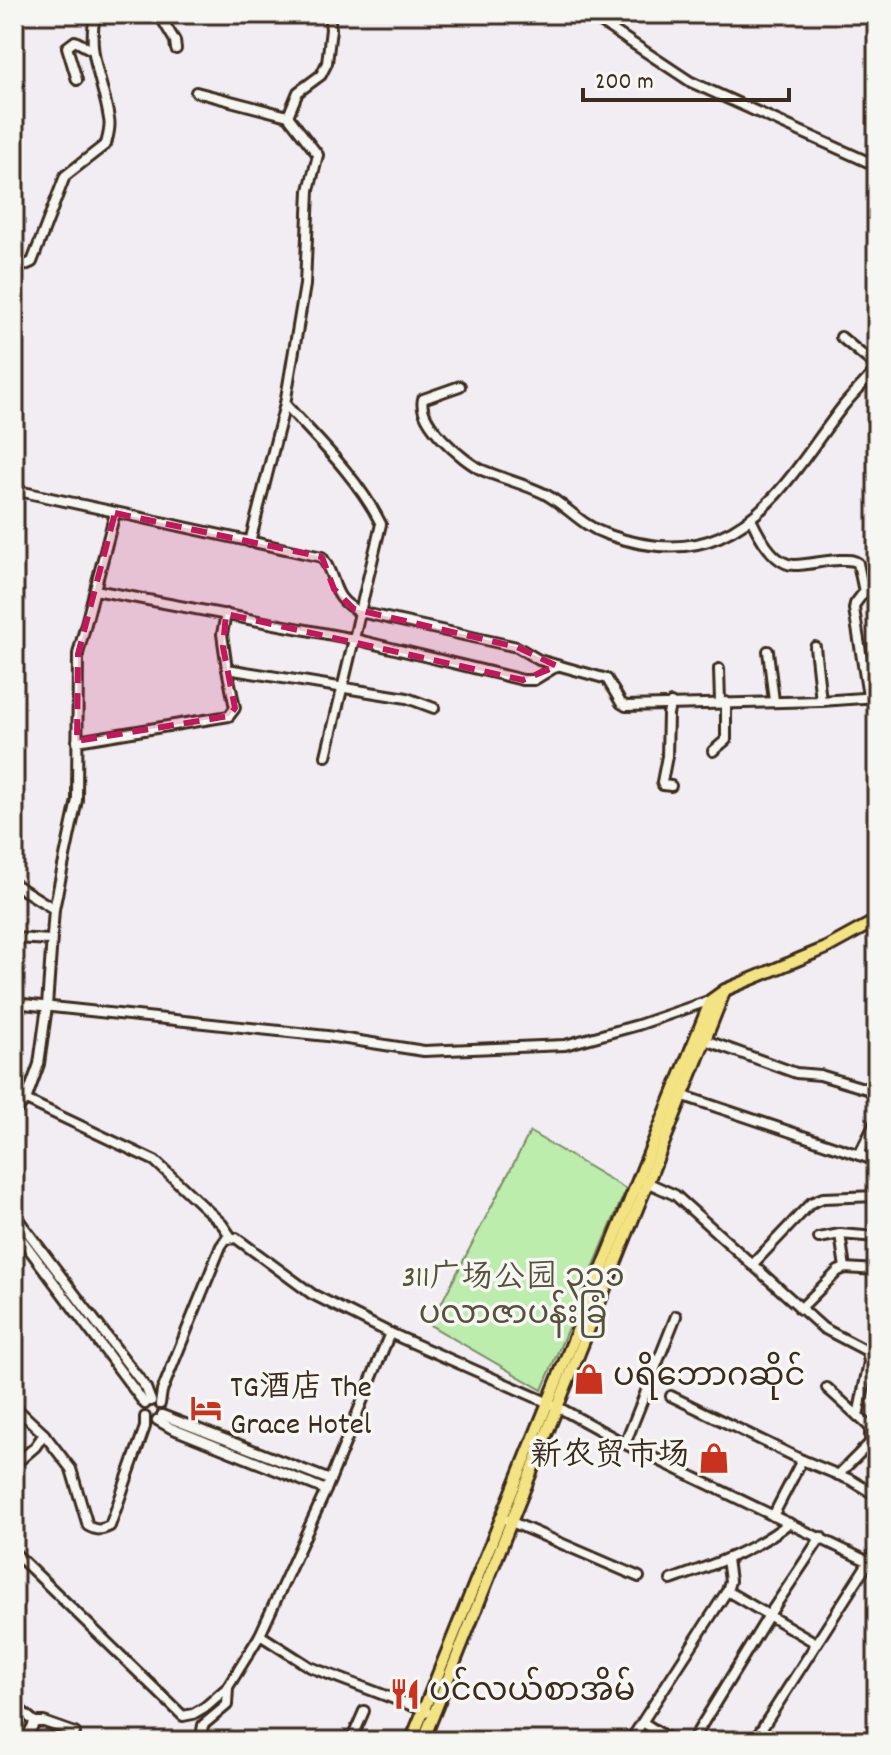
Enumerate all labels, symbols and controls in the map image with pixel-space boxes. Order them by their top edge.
scale bar [583,52,789,102]
text: 200 m [595,66,654,100]
park label: 311广场公园 ၃၁၁ ပလာဇာပန်းခြံ [401,1257,625,1340]
place label: ပရိဘောဂဆိုင် [613,1351,805,1402]
shop icon: ပရိဘောဂဆိုင် [572,1362,606,1396]
place label: TG酒店 The Grace Hotel [230,1367,372,1450]
hotel icon: TG酒店 The Grace Hotel [189,1391,223,1425]
place label: 新农贸市场 [530,1435,690,1481]
shop icon: 新农贸市场 [697,1441,731,1475]
place label: ပင်လယ်စာအိမ် [429,1666,635,1717]
restaurant icon: ပင်လယ်စာအိမ် [388,1677,422,1711]

